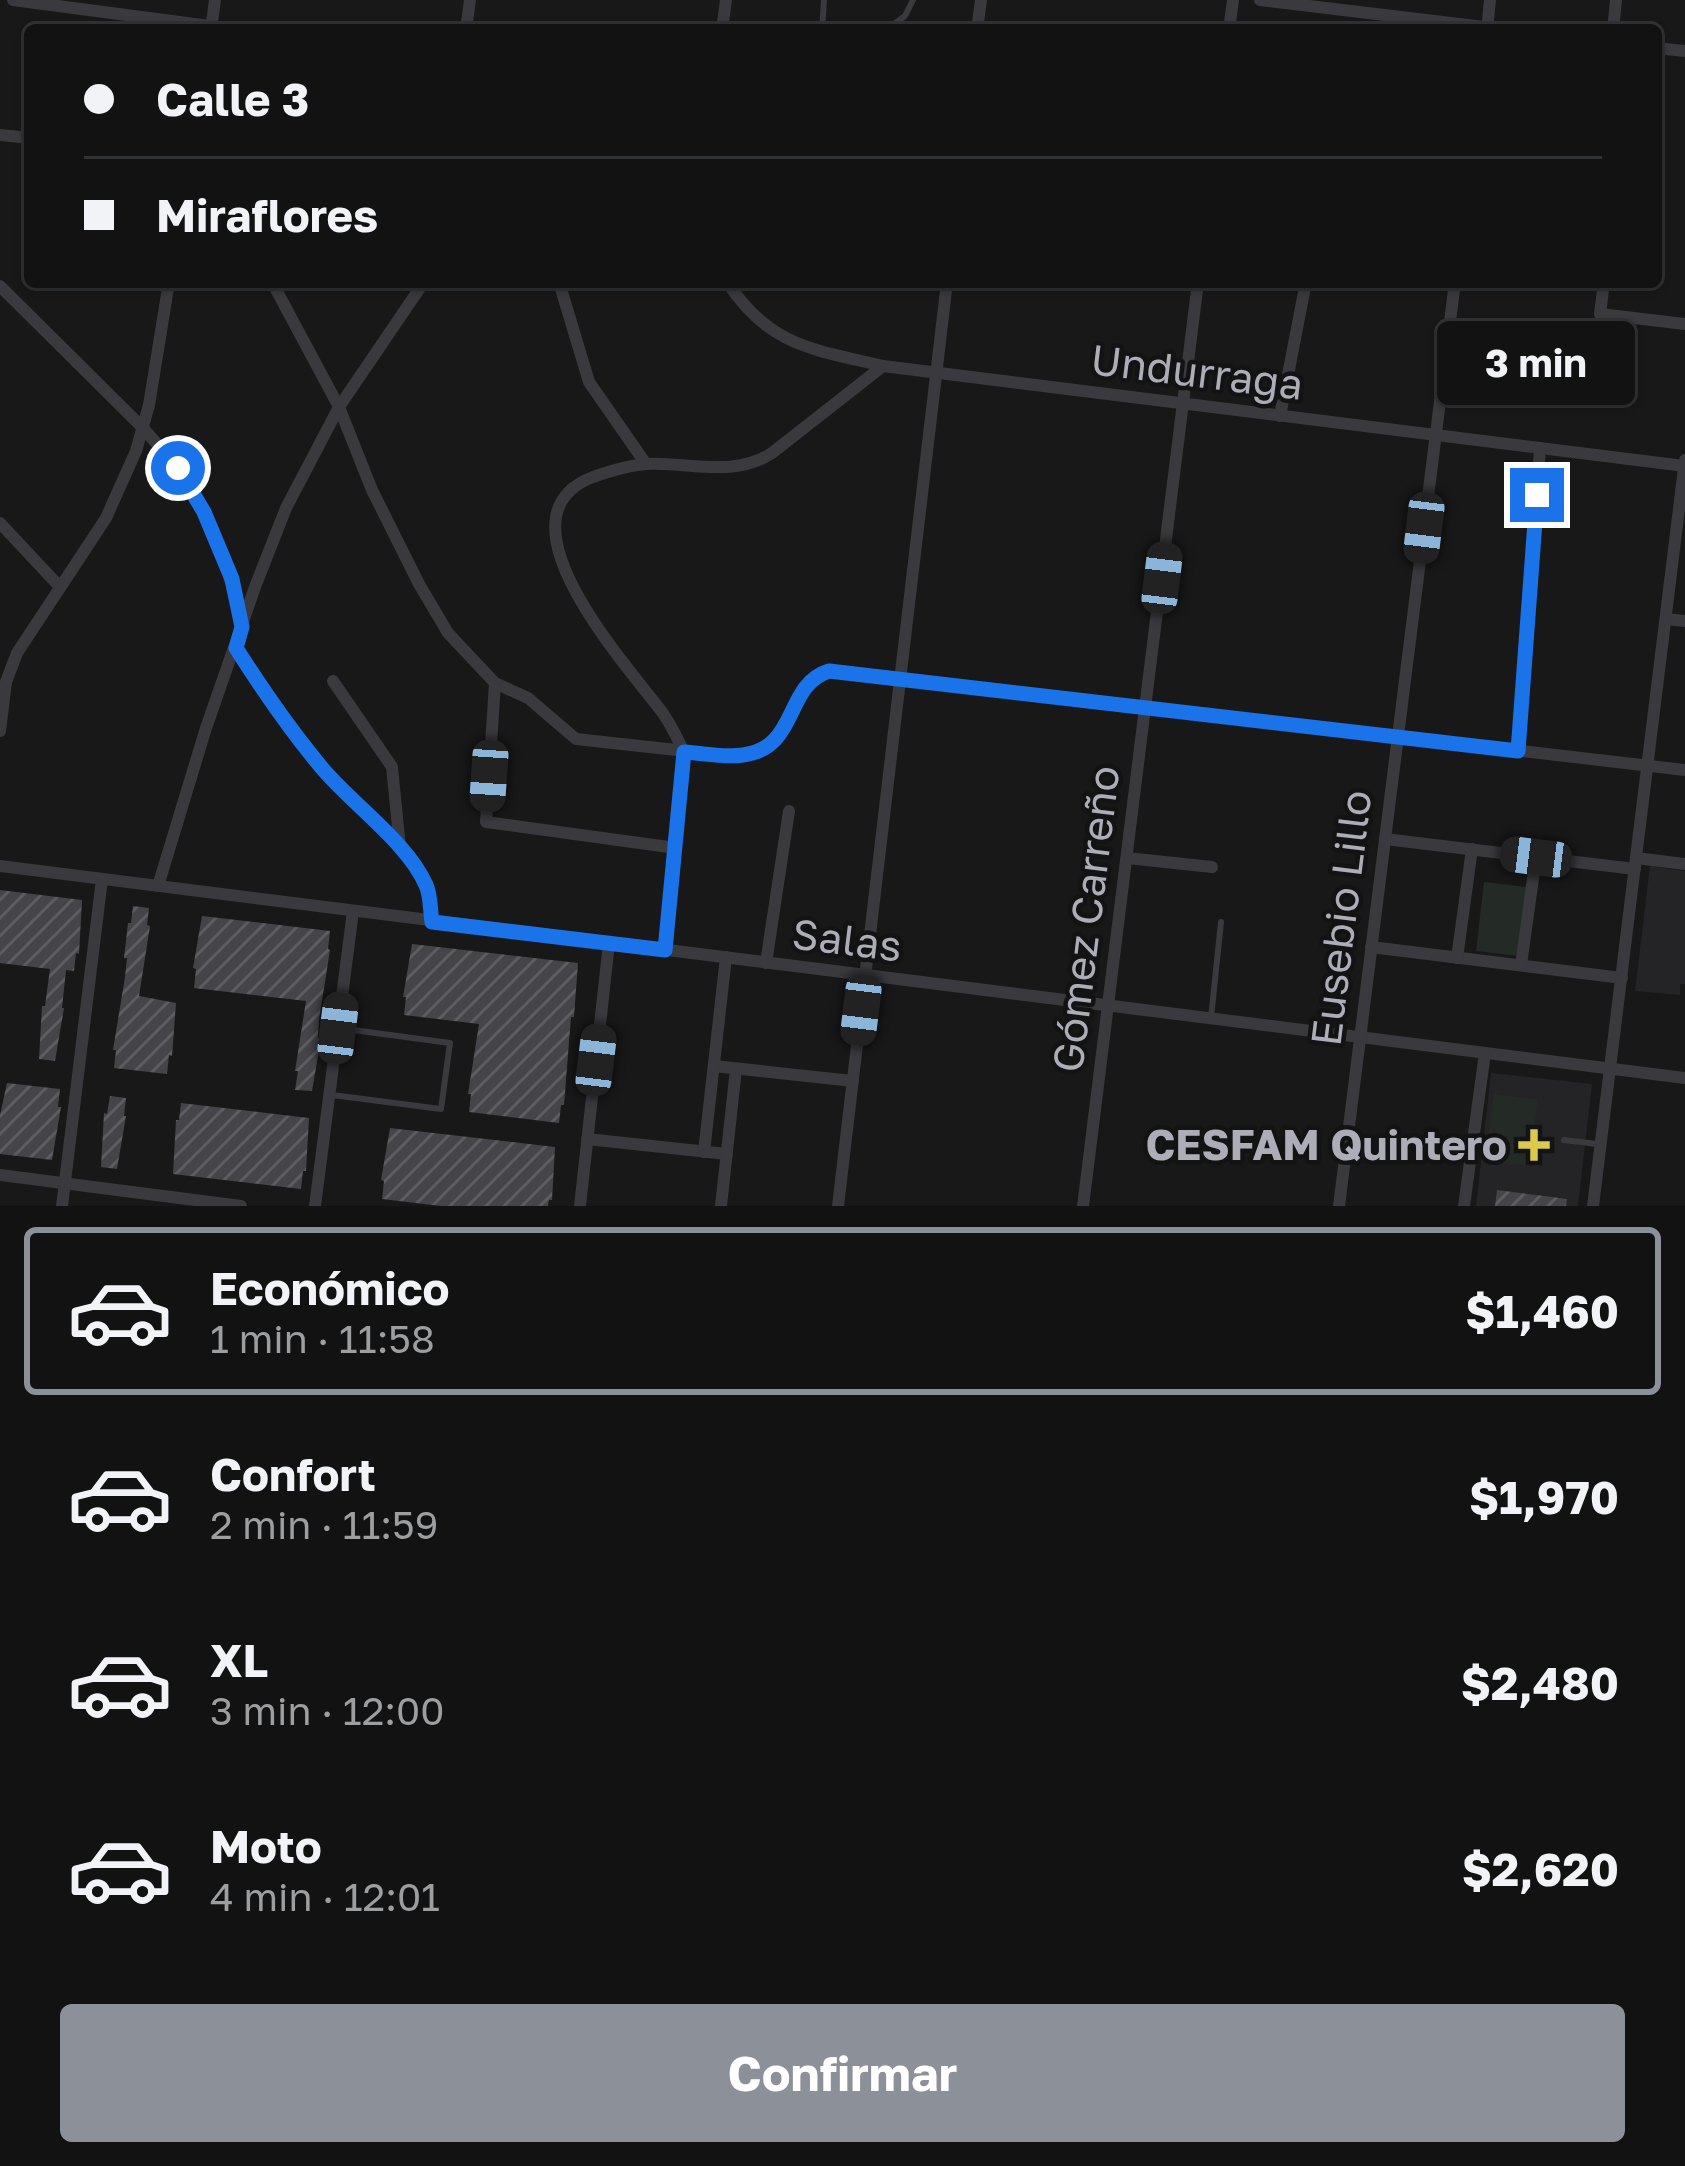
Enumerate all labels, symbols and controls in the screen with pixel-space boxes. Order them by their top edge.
text: Calle 3 [156,72,309,126]
text: Miraflores [156,188,378,242]
callout: 3 min [1438,321,1636,405]
street label: Undurraga [1088,333,1306,409]
text: 3 min [1485,339,1587,386]
route start [151,441,205,495]
route end [1510,468,1564,522]
car [1402,490,1446,566]
car [1140,540,1184,616]
car [469,739,509,813]
street label: Gómez Carreño [1041,763,1129,1075]
street label: Eusebio Lillo [1300,787,1380,1049]
car [1498,835,1574,879]
street label: Salas [789,907,905,971]
car [839,972,883,1048]
car [316,990,360,1066]
car [574,1022,618,1098]
place label: CESFAM Quintero [1145,1119,1507,1169]
marker: CESFAM Quintero [1518,1129,1550,1161]
icon: car [66,1257,174,1365]
text: Económico [210,1261,450,1315]
text: $1,460 [1465,1284,1619,1338]
text: 1 min · 11:58 [210,1315,435,1362]
icon: car [66,1443,174,1551]
text: Confort [210,1447,376,1501]
text: $1,970 [1469,1470,1619,1524]
text: 2 min · 11:59 [210,1501,438,1548]
icon: car [66,1629,174,1737]
text: XL [210,1633,268,1687]
text: $2,480 [1461,1656,1619,1710]
text: 3 min · 12:00 [210,1687,444,1734]
icon: car [66,1815,174,1923]
text: Moto [210,1819,322,1873]
text: $2,620 [1462,1842,1619,1896]
text: 4 min · 12:01 [210,1873,440,1920]
button: Confirmar [60,2004,1625,2142]

